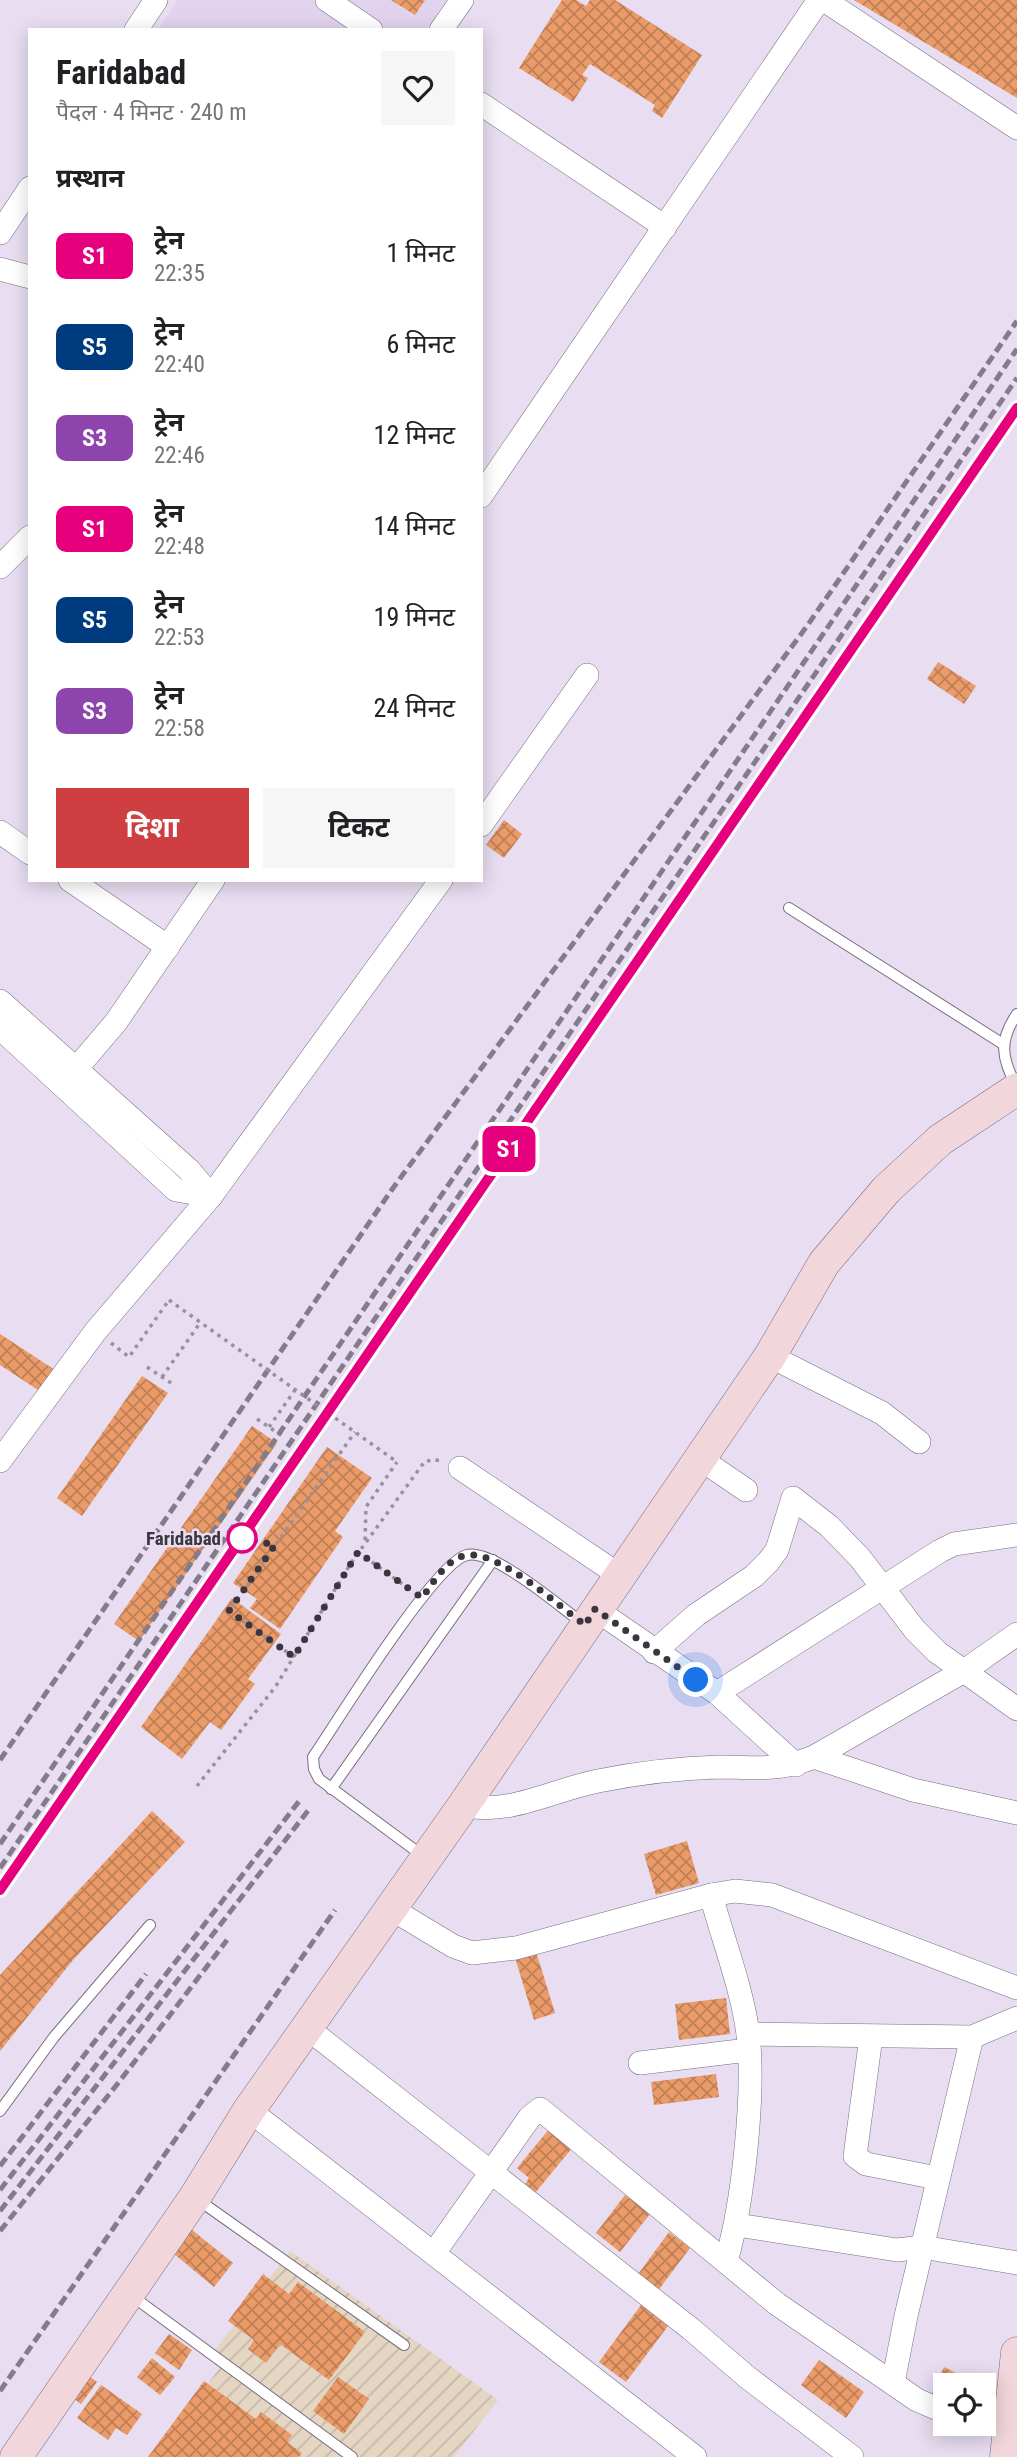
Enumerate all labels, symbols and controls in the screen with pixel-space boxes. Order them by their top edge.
button: heart [381,51,455,125]
text: Faridabad [56,53,186,92]
text: पैदल · 4 मिनट · 240 m [56,99,247,126]
text: प्रस्थान [56,163,124,193]
text: ट्रेन [154,225,184,255]
text: 1 मिनट [386,238,455,268]
text: S1 [82,242,107,270]
text: 22:35 [154,260,205,287]
text: ट्रेन [154,316,184,346]
text: 6 मिनट [386,329,455,359]
text: S5 [82,333,107,361]
text: 22:40 [154,351,205,378]
text: ट्रेन [154,407,184,437]
text: 12 मिनट [374,420,455,450]
text: S3 [82,424,107,452]
text: 22:46 [154,442,205,469]
text: ट्रेन [154,498,184,528]
text: 14 मिनट [374,511,455,541]
text: S1 [82,515,107,543]
text: 22:48 [154,533,205,560]
text: ट्रेन [154,589,184,619]
text: 19 मिनट [374,602,455,632]
text: S5 [82,606,107,634]
text: 22:53 [154,624,205,651]
text: ट्रेन [154,680,184,710]
text: 24 मिनट [374,693,455,723]
text: S3 [82,697,107,725]
text: 22:58 [154,715,205,742]
button: दिशा [56,788,249,868]
button: टिकट [263,788,455,868]
line badge: S1 [477,1126,540,1172]
text: S1 [496,1135,522,1163]
marker: Faridabad [227,1523,257,1553]
place label: Faridabad [146,1527,221,1550]
your location [678,1662,713,1697]
map controls [933,2373,996,2436]
button: locate [933,2373,996,2436]

